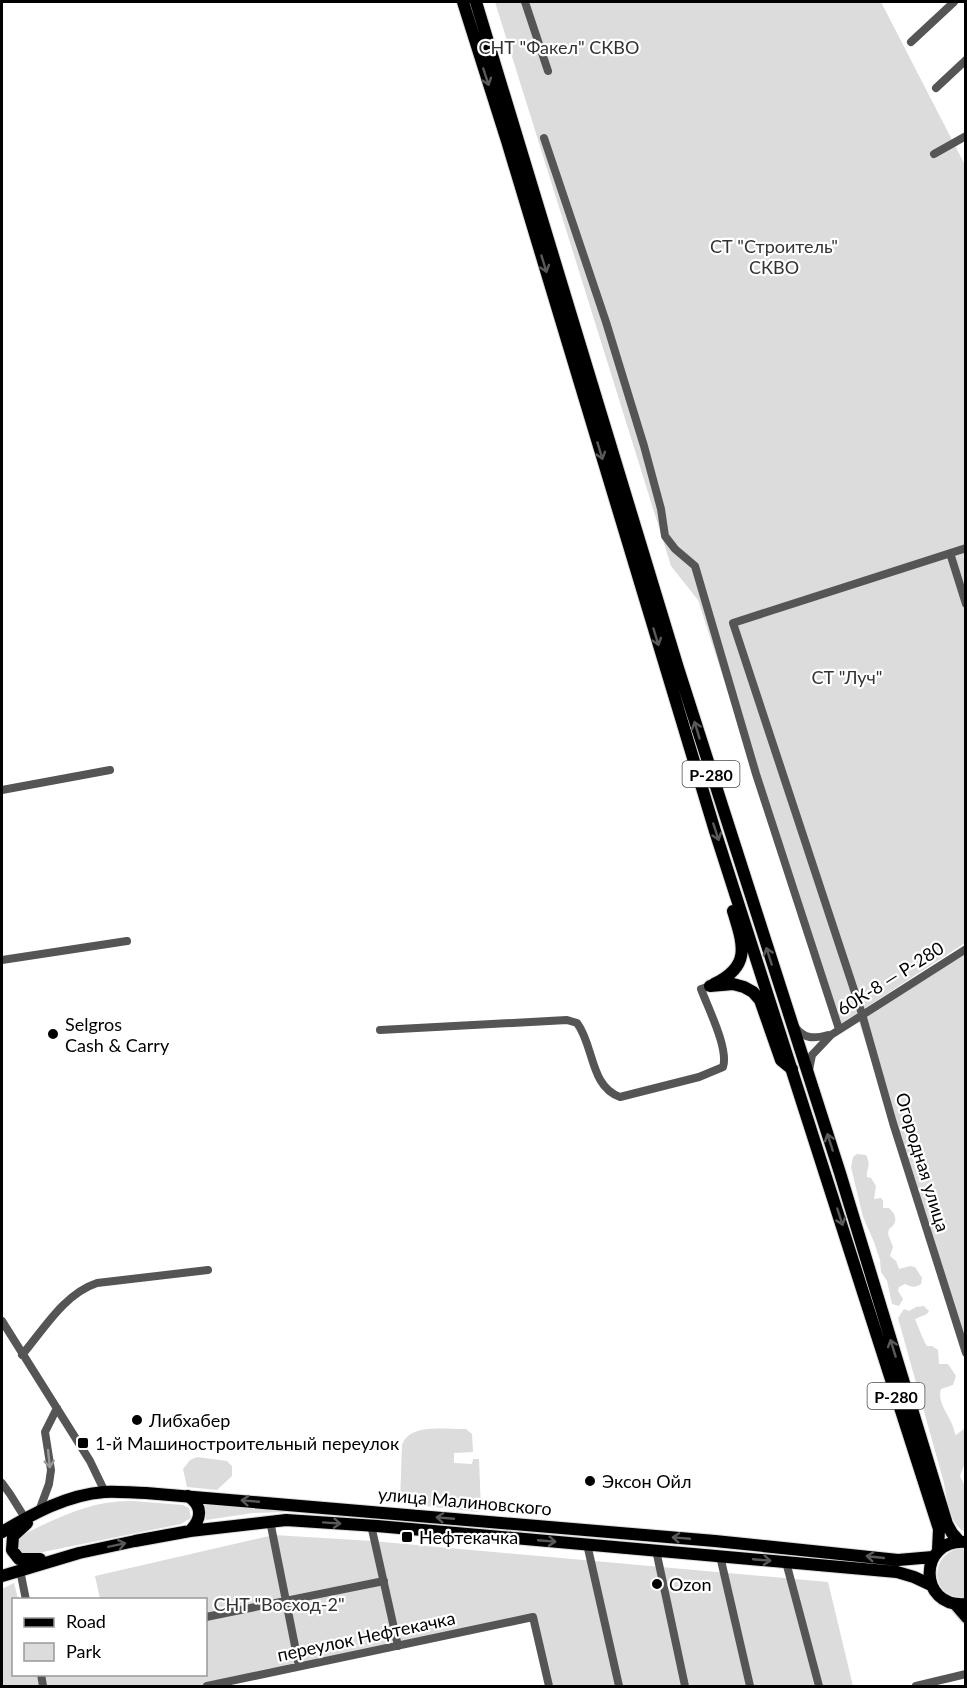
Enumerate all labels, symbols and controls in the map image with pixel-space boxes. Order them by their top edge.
park label: СНТ "Факел" СКВО [479,36,639,58]
one-way arrow [482,67,493,86]
park label: СТ "Строитель" СКВО [710,235,838,278]
one-way arrow [539,254,550,273]
one-way arrow [595,441,606,460]
one-way arrow [651,627,662,646]
park label: СТ "Луч" [812,666,882,688]
one-way arrow [691,721,702,740]
road number: Р-280 [682,761,740,787]
one-way arrow [711,822,722,841]
street label: 60К-8 — Р-280 [833,936,947,1020]
one-way arrow [763,947,774,966]
place label: Selgros Cash & Carry [65,1013,170,1056]
marker: Selgros Cash & Carry [46,1027,60,1041]
street label: Огородная улица [891,1090,955,1234]
one-way arrow [823,1133,834,1152]
one-way arrow [835,1207,846,1226]
one-way arrow [887,1339,898,1358]
road number: Р-280 [868,1383,924,1409]
place label: Либхабер [148,1409,230,1431]
marker: Либхабер [130,1413,144,1427]
place label: 1-й Машиностроительный переулок [95,1432,400,1454]
marker: 1-й Машиностроительный переулок [76,1436,90,1450]
one-way arrow [44,1448,55,1468]
place label: Эксон Ойл [602,1470,691,1492]
marker: Эксон Ойл [583,1474,597,1488]
street label: улица Малиновского [377,1482,553,1520]
one-way arrow [241,1495,261,1506]
one-way arrow [435,1512,455,1523]
one-way arrow [322,1518,342,1529]
place label: Нефтекачка [419,1526,518,1548]
marker: Нефтекачка [400,1530,414,1544]
one-way arrow [671,1532,691,1543]
one-way arrow [537,1536,557,1547]
one-way arrow [107,1539,126,1550]
one-way arrow [865,1551,885,1562]
one-way arrow [752,1555,772,1566]
place label: Ozon [669,1573,711,1595]
marker: Ozon [650,1577,664,1591]
park label: СНТ "Восход-2" [213,1593,345,1615]
legend [12,1598,207,1676]
street label: переулок Нефтекачка [275,1606,457,1666]
text: Road [66,1610,106,1632]
text: Park [66,1640,102,1662]

